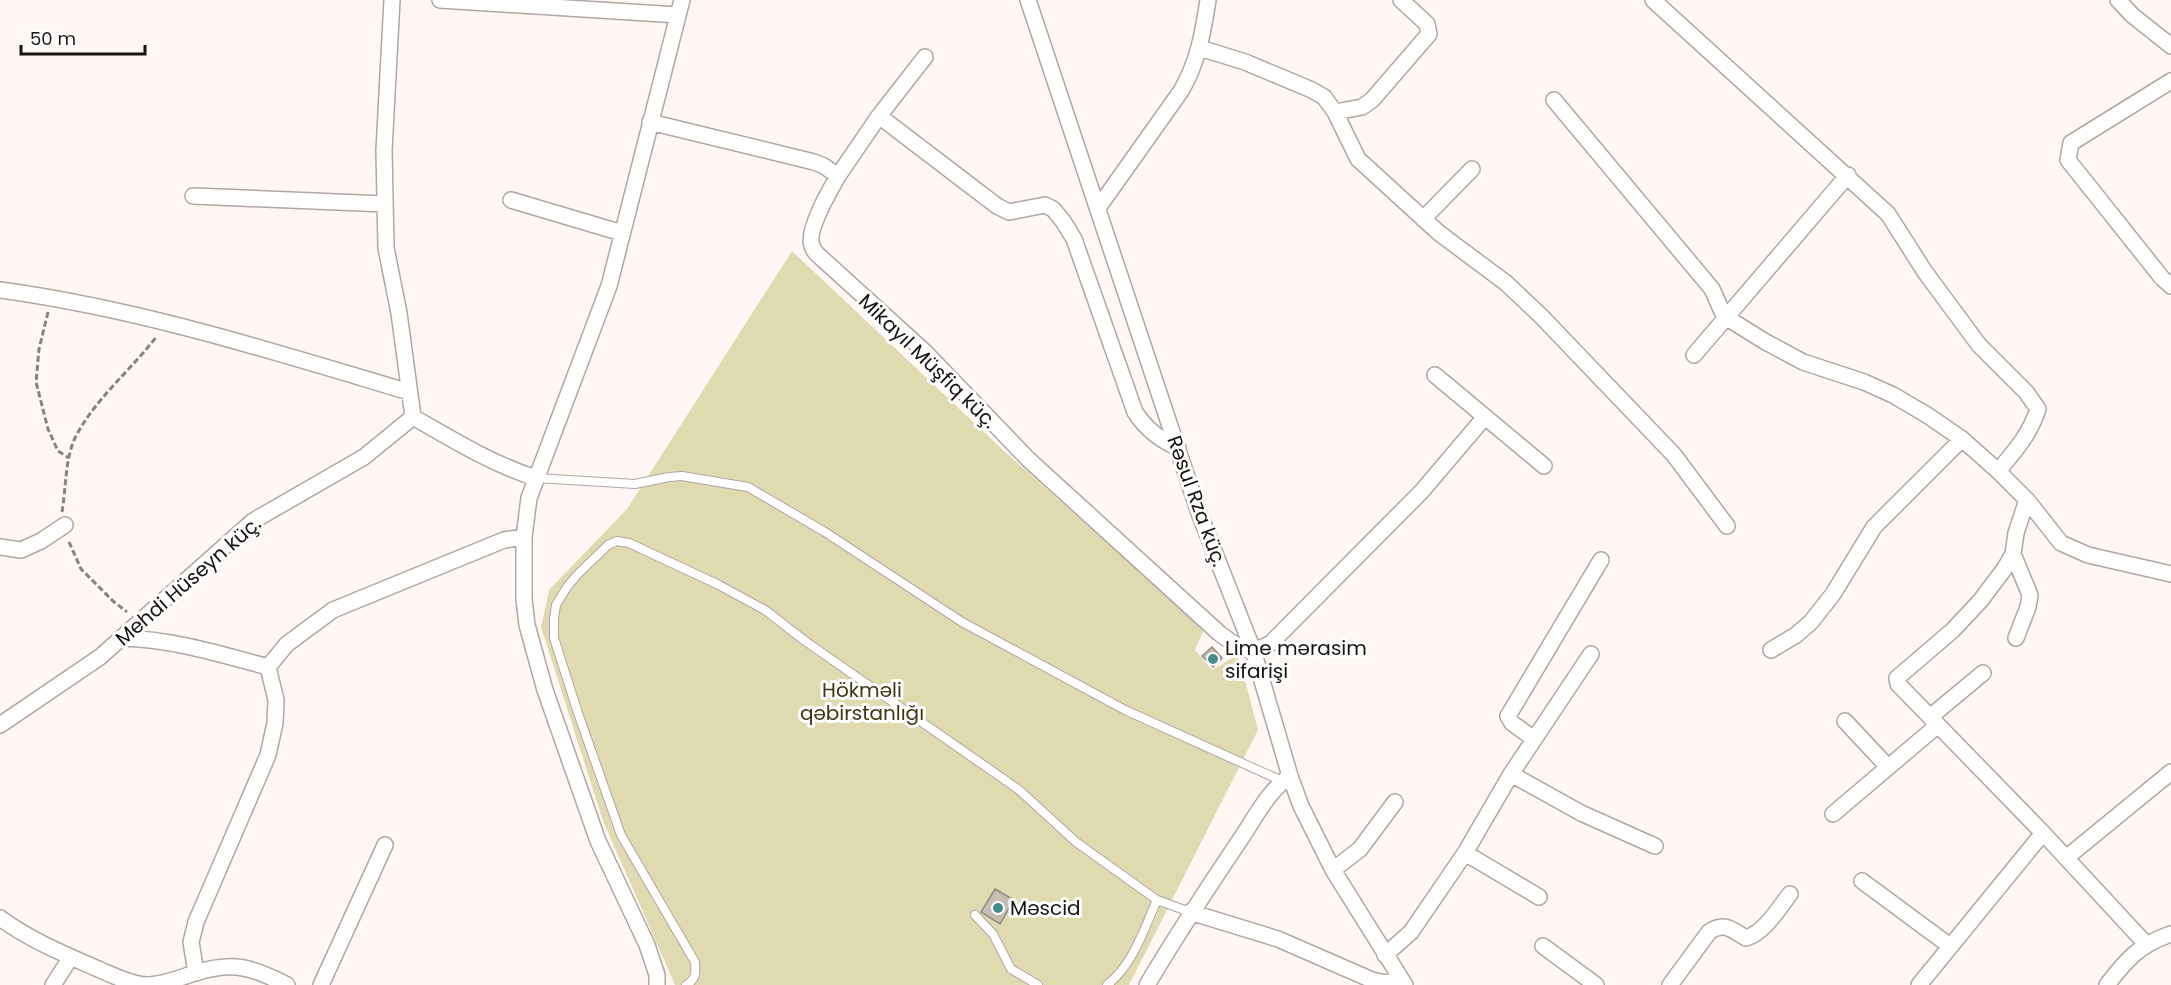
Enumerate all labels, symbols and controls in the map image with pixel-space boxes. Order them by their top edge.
scale bar [21,18,146,56]
text: 50 m [30,26,76,51]
street label: Mikayıl Müşfiq küç. [853,287,1003,435]
street label: Rəsul Rza küç. [1160,432,1234,570]
street label: Mehdi Hüseyn küç. [109,510,267,652]
place label: Lime mərasim sifarişi [1225,634,1367,685]
marker: Lime mərasim sifarişi [1206,652,1220,666]
park label: Hökməli qəbirstanlığı [800,676,924,727]
place label: Məscid [1010,894,1081,922]
marker: Məscid [991,901,1005,915]

